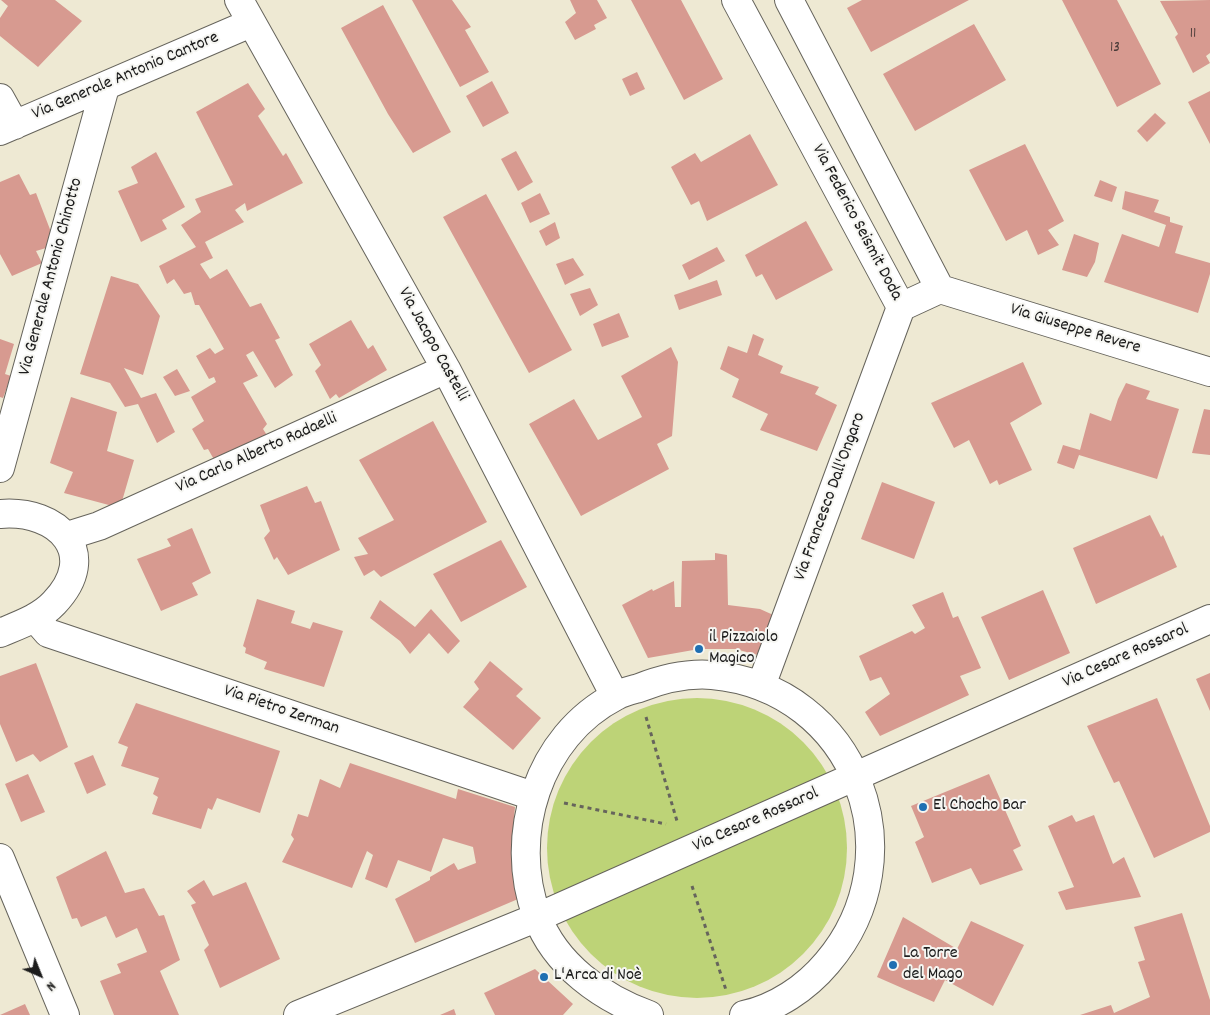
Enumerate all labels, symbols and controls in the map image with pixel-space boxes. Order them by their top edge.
house number: 11 [1190,26,1196,44]
street label: Via Generale Antonio Cantore [29,28,223,126]
house number: 13 [1110,40,1120,58]
street label: Via Federico Seismit Doda [806,141,906,305]
street label: Via Generale Antonio Chinotto [15,176,89,378]
street label: Via Jacopo Castelli [392,284,472,406]
street label: Via Giuseppe Revere [1007,300,1143,360]
street label: Via Carlo Alberto Radaelli [173,409,341,499]
street label: Via Francesco Dall'Ongaro [790,410,872,584]
street label: Via Cesare Rossarol [1060,620,1192,694]
place label: il Pizzaiolo Magico [709,628,778,670]
marker: il Pizzaiolo Magico [693,643,705,655]
street label: Via Pietro Zerman [220,681,342,741]
street label: Via Cesare Rossarol [690,784,822,858]
place label: El Chocho Bar [933,796,1026,818]
marker: El Chocho Bar [917,801,929,813]
place label: La Torre del Mago [903,944,963,986]
north arrow [15,950,65,1000]
marker: La Torre del Mago [887,959,899,971]
place label: L'Arca di Noè [554,966,642,988]
marker: L'Arca di Noè [538,971,550,983]
text: N [41,976,60,995]

